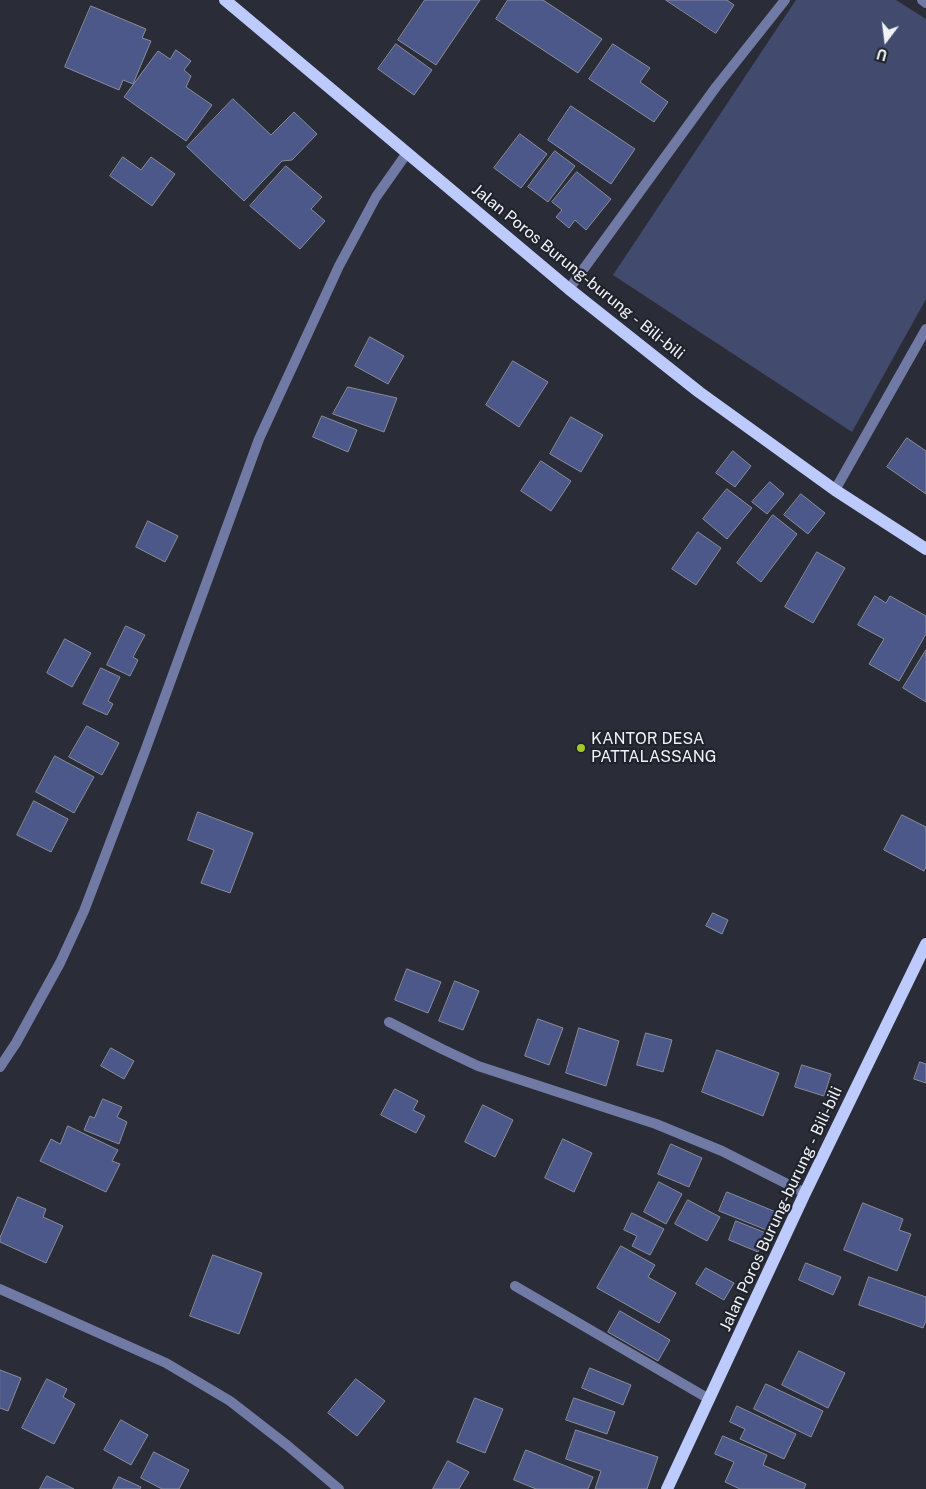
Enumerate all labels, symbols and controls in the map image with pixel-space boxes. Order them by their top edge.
north arrow [861,15,911,65]
text: U [875,45,889,64]
street label: Jalan Poros Burung-burung - Bili-bili [468,180,688,364]
place label: KANTOR DESA PATTALASSANG [591,729,717,767]
marker: KANTOR DESA PATTALASSANG [575,742,587,754]
street label: Jalan Poros Burung-burung - Bili-bili [716,1084,846,1334]

